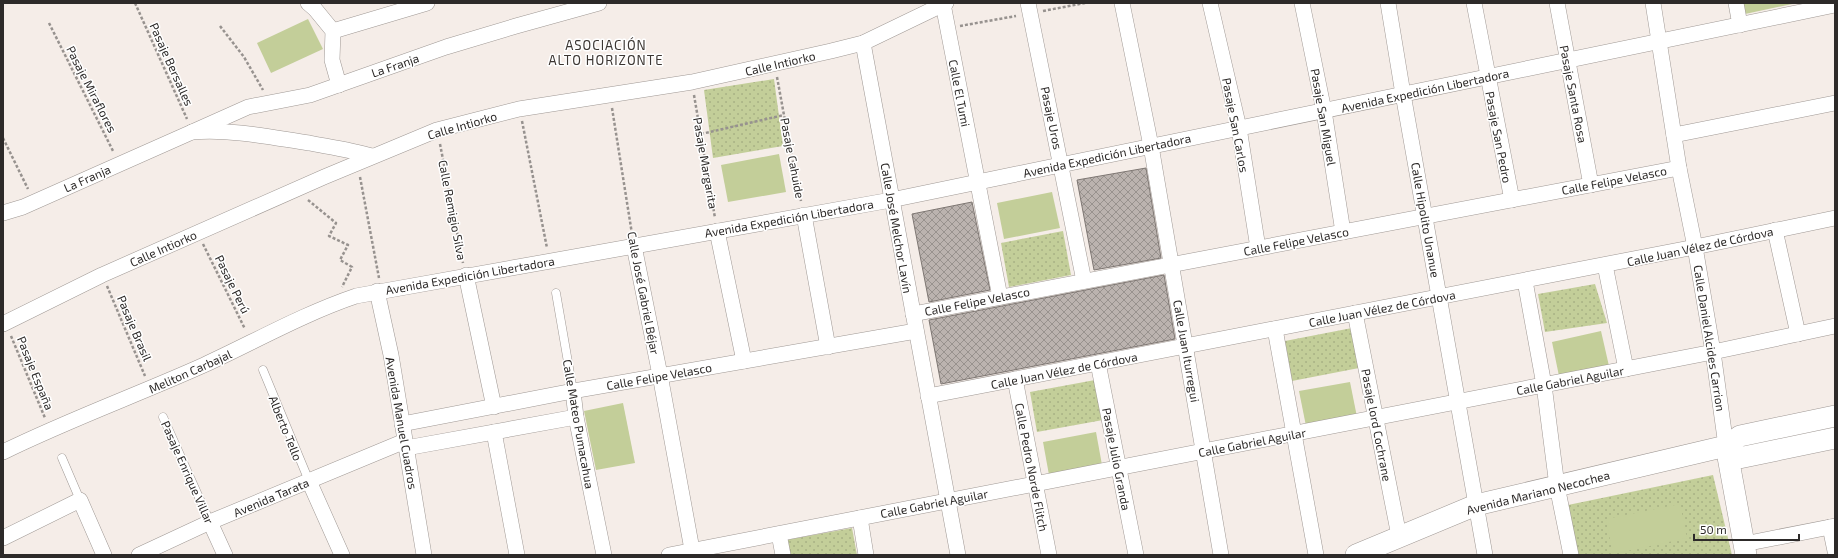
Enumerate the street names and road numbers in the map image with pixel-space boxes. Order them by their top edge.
street label: Pasaje Bersalles [146,20,197,108]
street label: Pasaje Miraflores [63,43,120,135]
street label: Pasaje Santa Rosa [1557,44,1590,144]
street label: Calle Intiorko [743,48,817,78]
street label: La Franja [369,50,421,81]
street label: Calle El Tumi [947,58,973,128]
street label: Avenida Expedición Libertadora [1340,65,1510,115]
street label: Pasaje San Miguel [1308,67,1340,167]
street label: Pasaje San Carlos [1219,76,1252,174]
street label: Pasaje Uros [1038,85,1066,151]
street label: Pasaje San Pedro [1482,90,1515,184]
street label: Calle Intiorko [426,108,499,142]
street label: Pasaje Margarita [690,116,721,210]
street label: Pasaje Cahuide [777,116,808,200]
street label: Avenida Expedición Libertadora [1022,130,1192,180]
street label: Calle Remigio Silva [436,159,470,261]
street label: Calle Hipolito Unanue [1409,161,1443,279]
street label: La Franja [61,162,113,195]
street label: Calle José Melchor Lavín [879,162,915,294]
street label: Calle Felipe Velasco [1560,163,1668,197]
street label: Avenida Expedición Libertadora [703,196,875,240]
street label: Calle Felipe Velasco [1242,224,1350,258]
street label: Calle Juan Vélez de Córdova [1626,224,1774,268]
street label: Calle Intiorko [127,227,199,269]
street label: Calle José Gabriel Béjar [624,230,663,356]
street label: Pasaje Perú [212,252,253,316]
street label: Avenida Expedición Libertadora [384,253,556,297]
street label: Calle Daniel Alcides Carrion [1692,264,1728,412]
street label: Calle Felipe Velasco [923,284,1031,318]
street label: Calle Juan Vélez de Córdova [1307,287,1457,329]
street label: Pasaje Brasil [114,293,155,364]
street label: Calle Juan Iturregui [1171,299,1203,403]
street label: Pasaje España [14,334,57,412]
street label: Meliton Carbajal [146,346,234,396]
street label: Calle Juan Vélez de Córdova [989,349,1139,391]
street label: Avenida Manuel Cuadros [383,356,421,490]
street label: Calle Mateo Pumacahua [561,358,597,490]
street label: Calle Felipe Velasco [605,360,713,392]
street label: Calle Gabriel Aguilar [1515,363,1625,397]
street label: Pasaje lord Cochrane [1358,368,1395,483]
street label: Alberto Tello [267,393,305,463]
street label: Calle Pedro Norde Flitch [1013,402,1051,532]
street label: Pasaje Julio Granda [1099,406,1134,512]
street label: Pasaje Enrique Villar [158,418,217,526]
street label: Calle Gabriel Aguilar [1197,425,1307,459]
street label: Avenida Mariano Necochea [1465,467,1611,517]
street label: Avenida Tarata [231,475,311,519]
street label: Calle Gabriel Aguilar [879,486,989,520]

